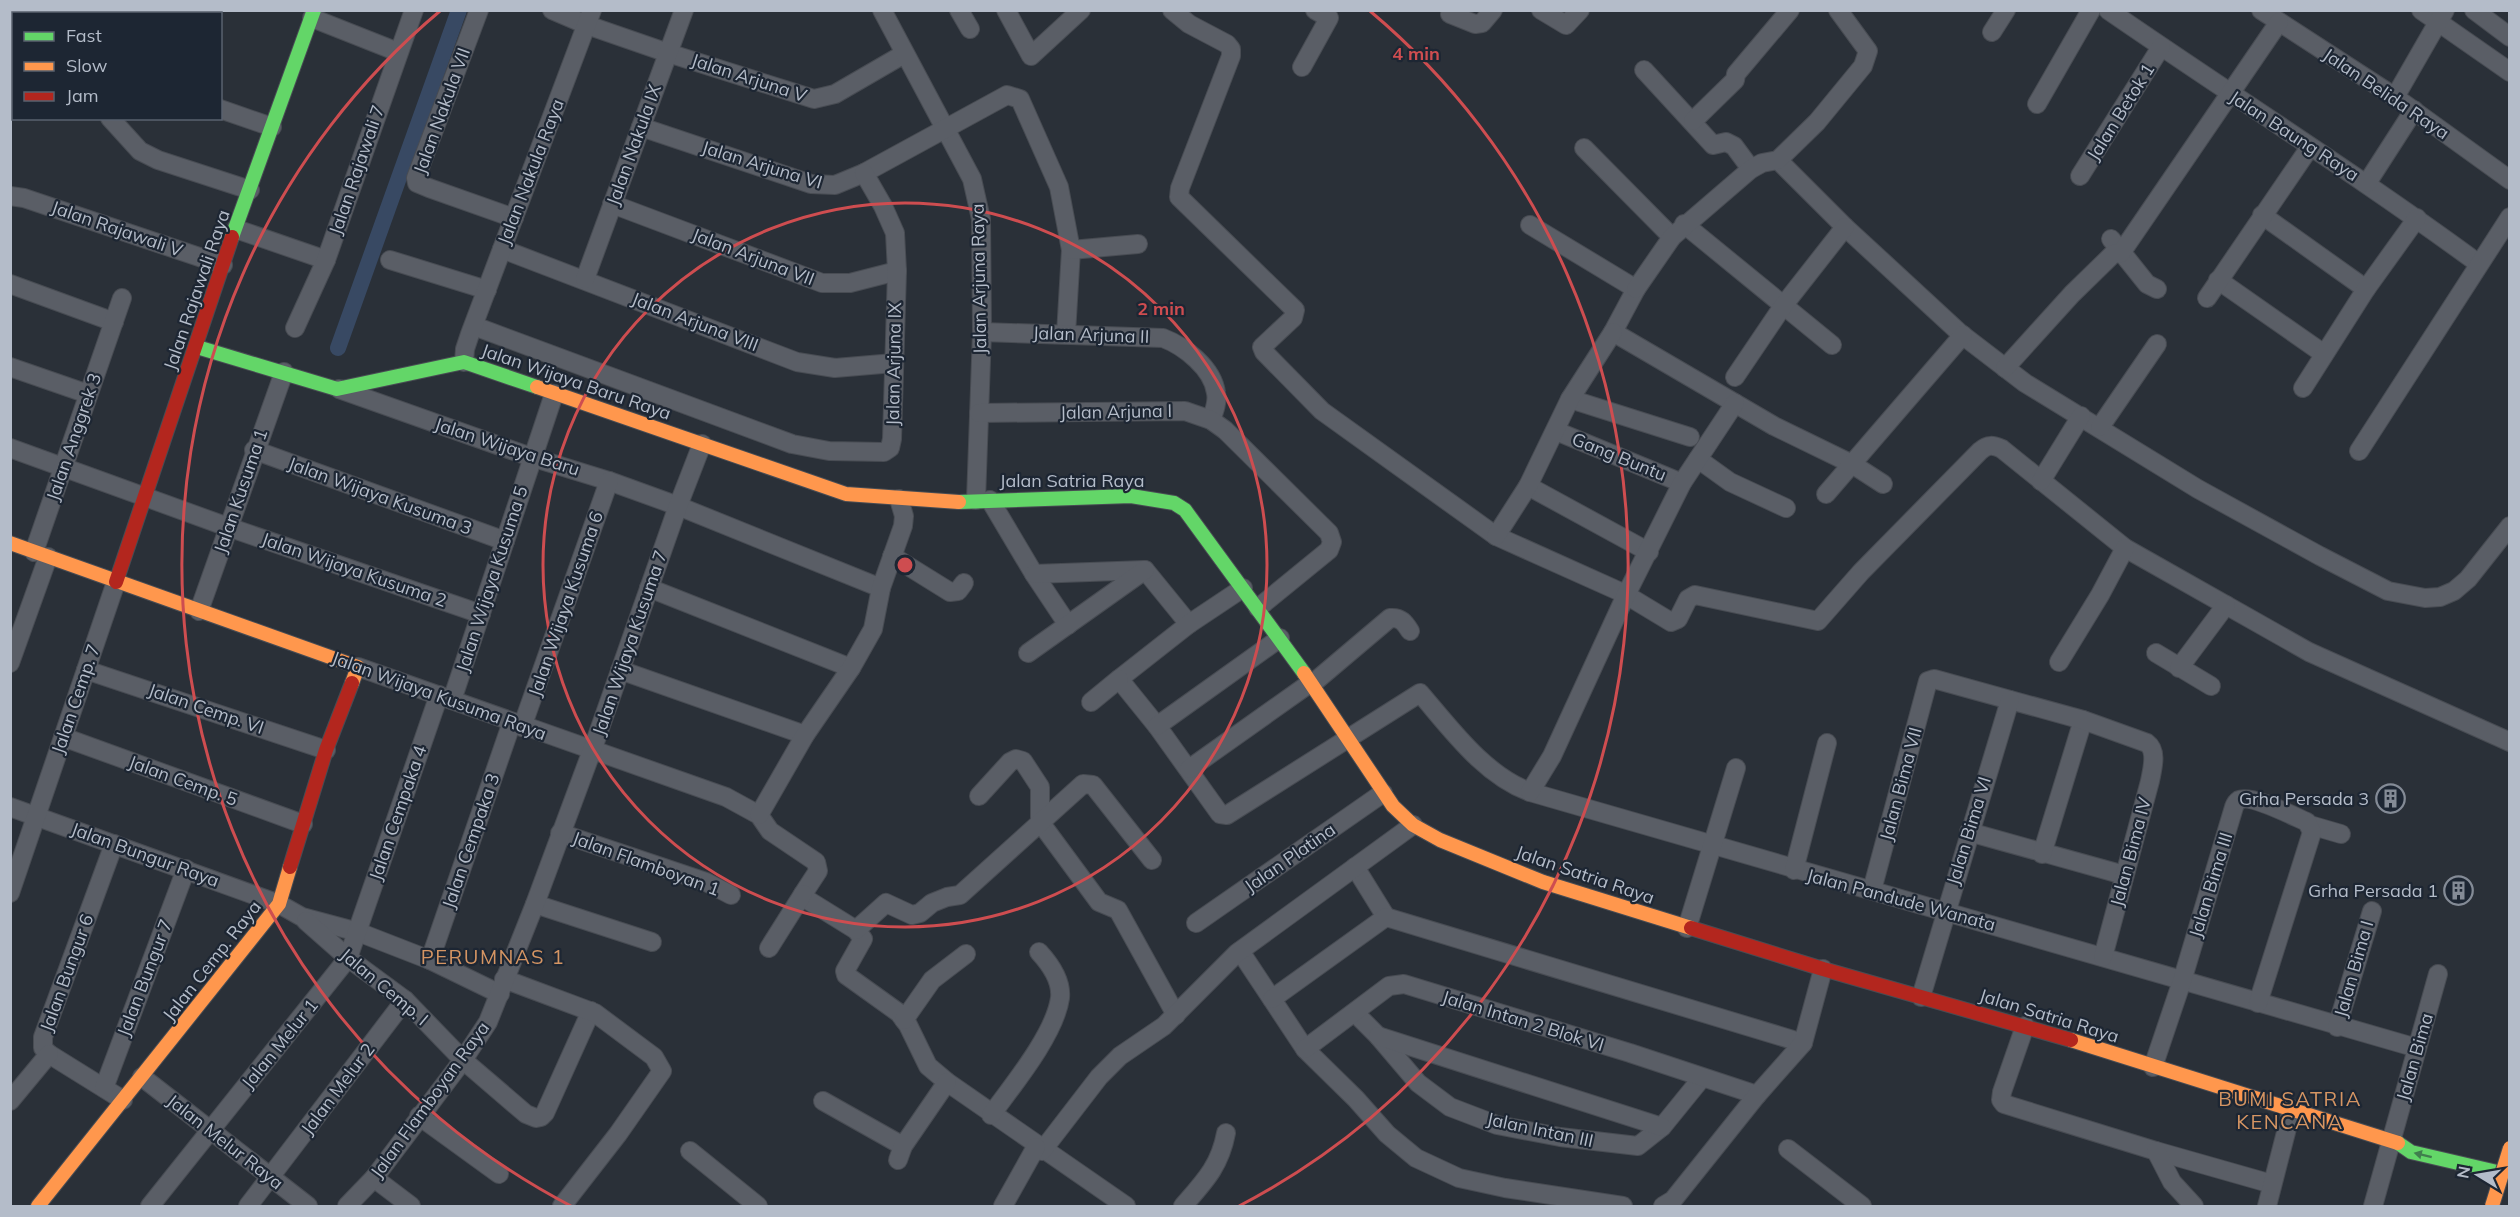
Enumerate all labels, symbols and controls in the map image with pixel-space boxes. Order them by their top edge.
legend [12,12,222,120]
text: Fast [66,24,102,47]
text: 4 min [1392,42,1440,65]
street label: Jalan Belida Raya [2319,43,2454,144]
street label: Jalan Nakula VII [408,45,475,177]
street label: Jalan Arjuna V [688,48,810,107]
text: Slow [66,54,108,77]
street label: Jalan Betok 1 [2082,59,2160,165]
street label: Jalan Nakula IX [601,81,666,208]
text: Jam [66,84,99,107]
street label: Jalan Baung Raya [2225,85,2363,186]
street label: Jalan Nakula Raya [492,96,569,248]
street label: Jalan Rajawali 7 [324,102,389,238]
street label: Jalan Arjuna VI [699,135,825,194]
street label: Jalan Rajawali V [48,195,186,262]
street label: Jalan Arjuna Raya [966,203,991,355]
street label: Jalan Rajawali Raya [158,207,235,373]
street label: Jalan Arjuna VII [689,223,818,290]
street label: Jalan Arjuna VIII [628,287,762,356]
text: 2 min [1137,297,1185,320]
street label: Jalan Arjuna IX [881,302,906,426]
street label: Jalan Arjuna II [1032,321,1150,348]
street label: Jalan Wijaya Baru Raya [478,338,674,425]
street label: Jalan Anggrek 3 [41,370,106,504]
street label: Jalan Arjuna I [1060,399,1172,424]
street label: Jalan Wijaya Baru [432,412,583,481]
street label: Jalan Kusuma 1 [208,426,273,556]
street label: Gang Buntu [1569,427,1670,486]
street label: Jalan Wijaya Kusuma 3 [285,452,475,540]
street label: Jalan Satria Raya [1000,469,1145,492]
street label: Jalan Wijaya Kusuma 5 [451,483,533,675]
street label: Jalan Wijaya Kusuma 6 [523,508,608,699]
street label: Jalan Wijaya Kusuma 2 [259,527,450,612]
street label: Jalan Wijaya Kusuma 7 [587,547,672,738]
centre of rings [895,555,915,575]
street label: Jalan Cemp. 7 [46,641,105,757]
street label: Jalan Wijaya Kusuma Raya [329,646,550,745]
street label: Jalan Cemp. VI [145,678,267,739]
street label: Jalan Bima VII [1874,725,1927,843]
street label: Jalan Cempaka 4 [364,742,431,883]
street label: Jalan Cemp. 5 [126,750,241,811]
street label: Jalan Cempaka 3 [437,770,504,911]
street label: Jalan Bima VI [1941,774,1996,888]
building icon: Grha Persada 3 [2374,783,2406,815]
place label: Grha Persada 3 [2239,787,2369,810]
street label: Jalan Bima IV [2105,794,2156,909]
street label: Jalan Bungur Raya [68,817,222,892]
street label: Jalan Platina [1240,818,1340,897]
street label: Jalan Flamboyan 1 [569,826,723,901]
street label: Jalan Bima III [2184,829,2237,940]
street label: Jalan Satria Raya [1513,840,1657,909]
street label: Jalan Pandude Wanata [1804,863,1998,936]
building icon: Grha Persada 1 [2443,875,2475,907]
place label: Grha Persada 1 [2308,879,2438,902]
street label: Jalan Cemp. Raya [157,896,266,1026]
street label: Jalan Bungur 6 [35,911,98,1035]
street label: Jalan Bungur 7 [112,916,177,1040]
street label: Jalan Bima I [2329,918,2378,1020]
street label: Jalan Cemp. I [335,943,433,1030]
district label: PERUMNAS 1 [421,944,565,969]
street label: Jalan Satria Raya [1976,983,2122,1048]
street label: Jalan Intan 2 Blok VI [1439,985,1607,1056]
street label: Jalan Melur 1 [236,994,323,1093]
street label: Jalan Bima [2391,1010,2438,1103]
street label: Jalan Flamboyan Raya [365,1017,494,1182]
street label: Jalan Melur 2 [296,1038,380,1139]
district label: BUMI SATRIA KENCANA [2218,1086,2362,1134]
street label: Jalan Melur Raya [162,1089,288,1194]
street label: Jalan Intan III [1485,1107,1596,1152]
north arrow [2448,1145,2508,1205]
one-way arrow [2413,1149,2432,1159]
text: N [2452,1164,2474,1180]

